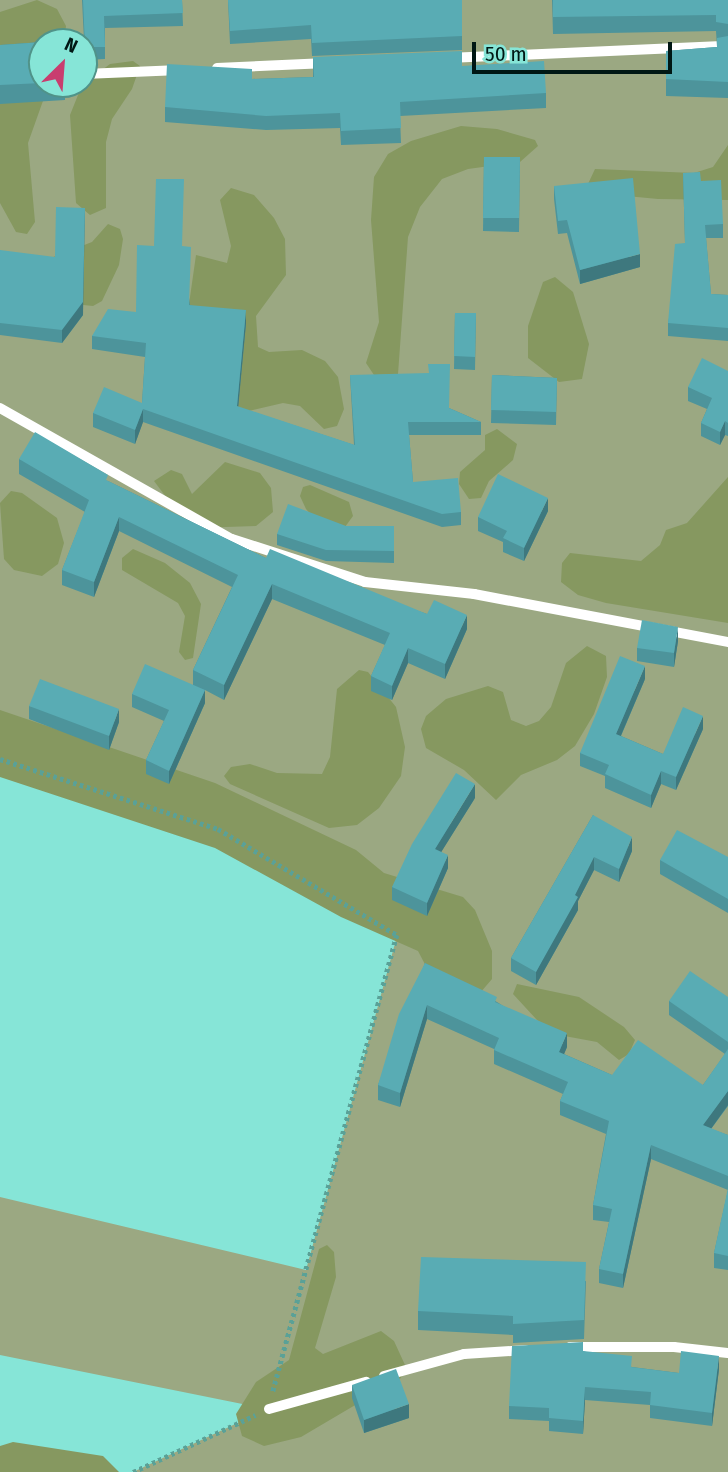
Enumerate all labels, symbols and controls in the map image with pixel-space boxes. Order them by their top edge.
north arrow [28,28,98,98]
scale bar [476,28,676,72]
text: N [61,32,81,58]
text: 50 m [485,41,527,67]

